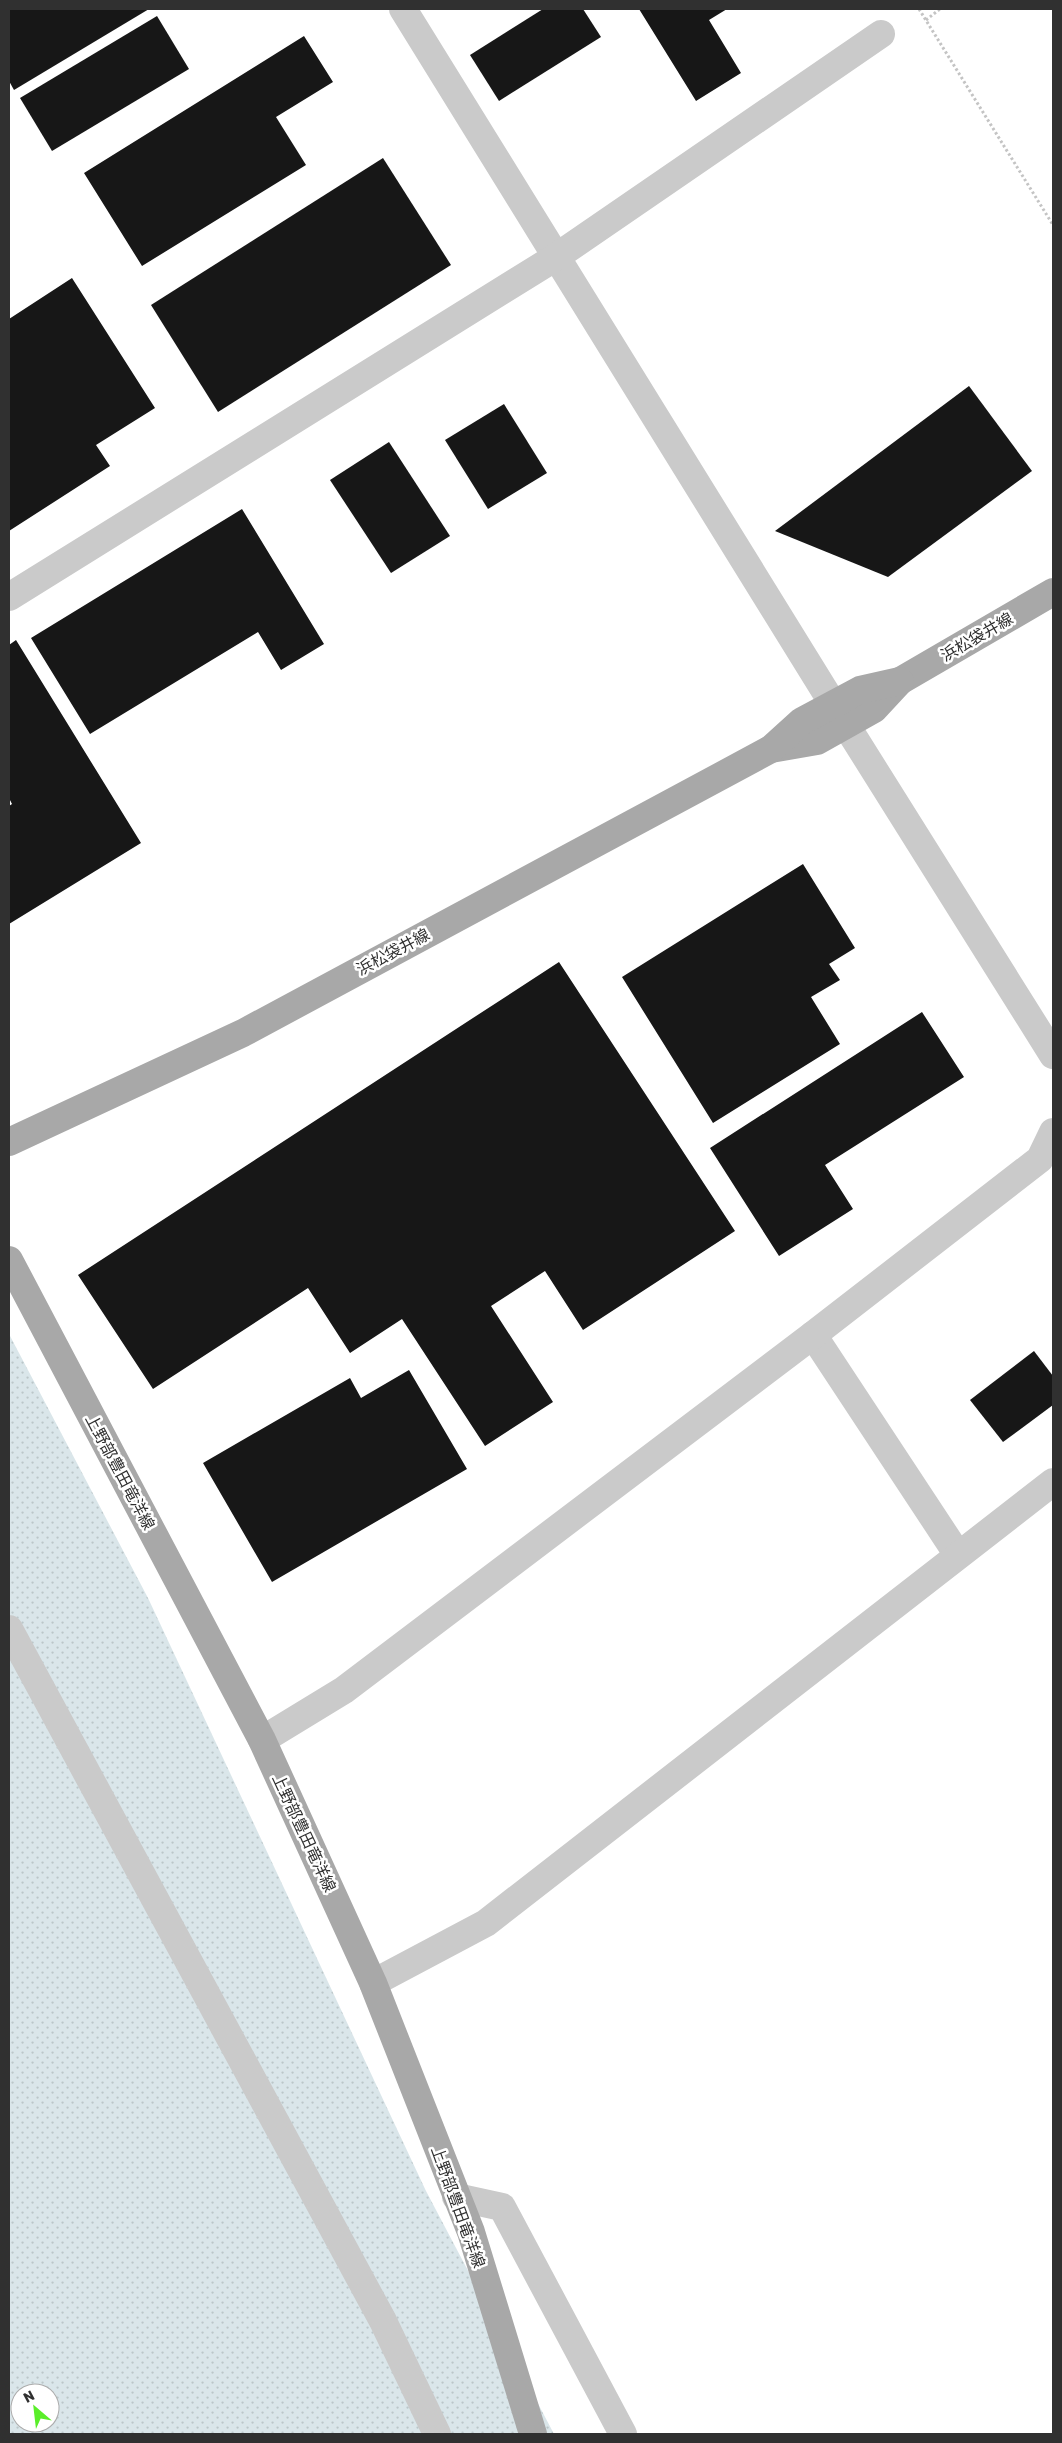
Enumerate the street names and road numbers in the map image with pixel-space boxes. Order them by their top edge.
street label: 浜松袋井線 [938,609,1016,665]
street label: 浜松袋井線 [353,925,433,979]
street label: 上野部豊田竜洋線 [82,1411,158,1533]
street label: 上野部豊田竜洋線 [268,1771,340,1895]
street label: 上野部豊田竜洋線 [427,2144,489,2270]

